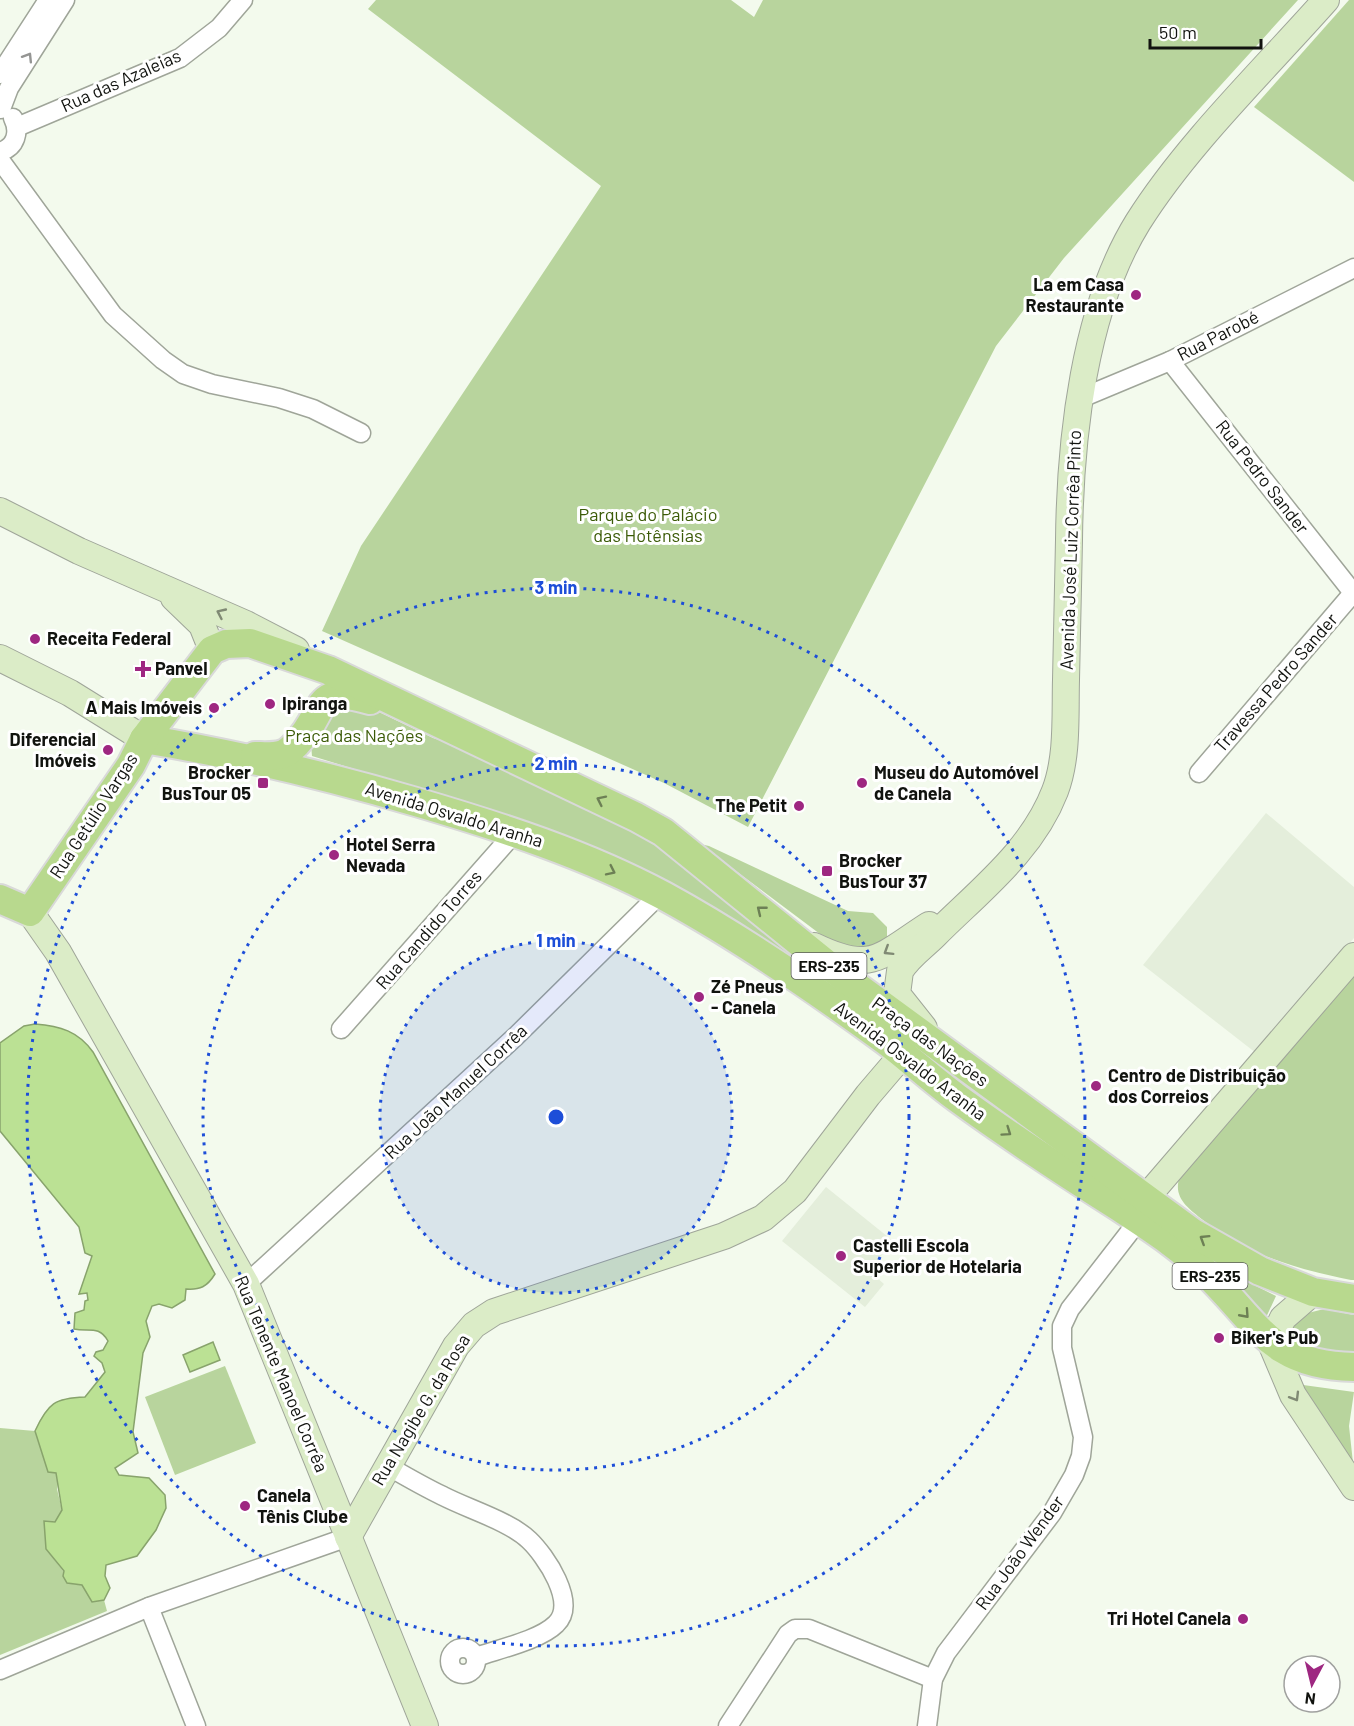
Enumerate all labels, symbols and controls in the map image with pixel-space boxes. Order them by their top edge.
scale bar [1150,12,1261,50]
text: 50 m [1159,21,1197,43]
street label: Rua das Azaleias [57,44,184,116]
one-way arrow [20,53,32,63]
place label: La em Casa Restaurante [1026,273,1124,316]
marker: La em Casa Restaurante [1129,288,1143,302]
street label: Rua Parobé [1173,305,1262,365]
street label: Rua Pedro Sander [1212,415,1314,538]
street label: Avenida José Luiz Corrêa Pinto [1055,429,1085,670]
park label: Parque do Palácio das Hotênsias [579,503,717,546]
text: 3 min [535,576,577,598]
one-way arrow [217,608,228,620]
street label: Travessa Pedro Sander [1209,608,1342,756]
place label: Receita Federal [47,627,171,649]
marker: Receita Federal [28,632,42,646]
place label: Panvel [155,657,208,679]
marker: Panvel [136,662,150,676]
place label: Ipiranga [282,692,347,714]
place label: A Mais Imóveis [85,696,202,718]
marker: Ipiranga [263,697,277,711]
marker: A Mais Imóveis [207,701,221,715]
park label: Praça das Nações [285,724,423,746]
place label: Diferencial Imóveis [10,728,96,771]
marker: Diferencial Imóveis [101,743,115,757]
street label: Rua Getúlio Vargas [44,749,142,882]
text: 2 min [534,752,578,774]
place label: Brocker BusTour 05 [162,761,251,804]
place label: Museu do Automóvel de Canela [874,761,1039,804]
marker: Brocker BusTour 05 [256,776,270,790]
marker: Museu do Automóvel de Canela [855,776,869,790]
street label: Avenida Osvaldo Aranha [363,777,546,852]
place label: The Petit [715,794,787,816]
one-way arrow [597,795,608,807]
marker: The Petit [792,799,806,813]
place label: Hotel Serra Nevada [346,833,435,876]
marker: Hotel Serra Nevada [327,848,341,862]
place label: Brocker BusTour 37 [839,849,927,892]
one-way arrow [605,863,616,875]
marker: Brocker BusTour 37 [820,864,834,878]
street label: Rua Candido Torres [371,865,486,993]
one-way arrow [757,906,768,917]
text: 1 min [536,929,576,951]
one-way arrow [884,944,894,956]
road number: ERS-235 [792,953,866,979]
place label: Zé Pneus - Canela [711,975,784,1018]
marker: Zé Pneus - Canela [692,990,706,1004]
street label: Praça das Nações [868,992,993,1091]
street label: Avenida Osvaldo Aranha [830,996,991,1125]
street label: Rua João Manuel Corrêa [379,1019,531,1163]
place label: Centro de Distribuição dos Correios [1108,1064,1286,1107]
marker: Centro de Distribuição dos Correios [1089,1079,1103,1093]
centre of rings [546,1107,566,1127]
one-way arrow [1000,1125,1011,1136]
place label: Castelli Escola Superior de Hotelaria [853,1234,1022,1277]
one-way arrow [1200,1235,1210,1247]
marker: Castelli Escola Superior de Hotelaria [834,1249,848,1263]
road number: ERS-235 [1172,1263,1248,1289]
street label: Rua Tenente Manoel Corrêa [230,1272,333,1475]
one-way arrow [1238,1307,1249,1318]
place label: Biker's Pub [1231,1326,1319,1348]
street label: Rua Nagibe G. da Rosa [366,1330,474,1489]
marker: Biker's Pub [1212,1331,1226,1345]
one-way arrow [1287,1391,1299,1401]
place label: Canela Tênis Clube [257,1484,348,1527]
street label: Rua João Wender [970,1490,1068,1614]
marker: Canela Tênis Clube [238,1499,252,1513]
place label: Tri Hotel Canela [1107,1607,1231,1629]
marker: Tri Hotel Canela [1236,1612,1250,1626]
north arrow [1282,1654,1342,1714]
text: N [1304,1689,1317,1709]

